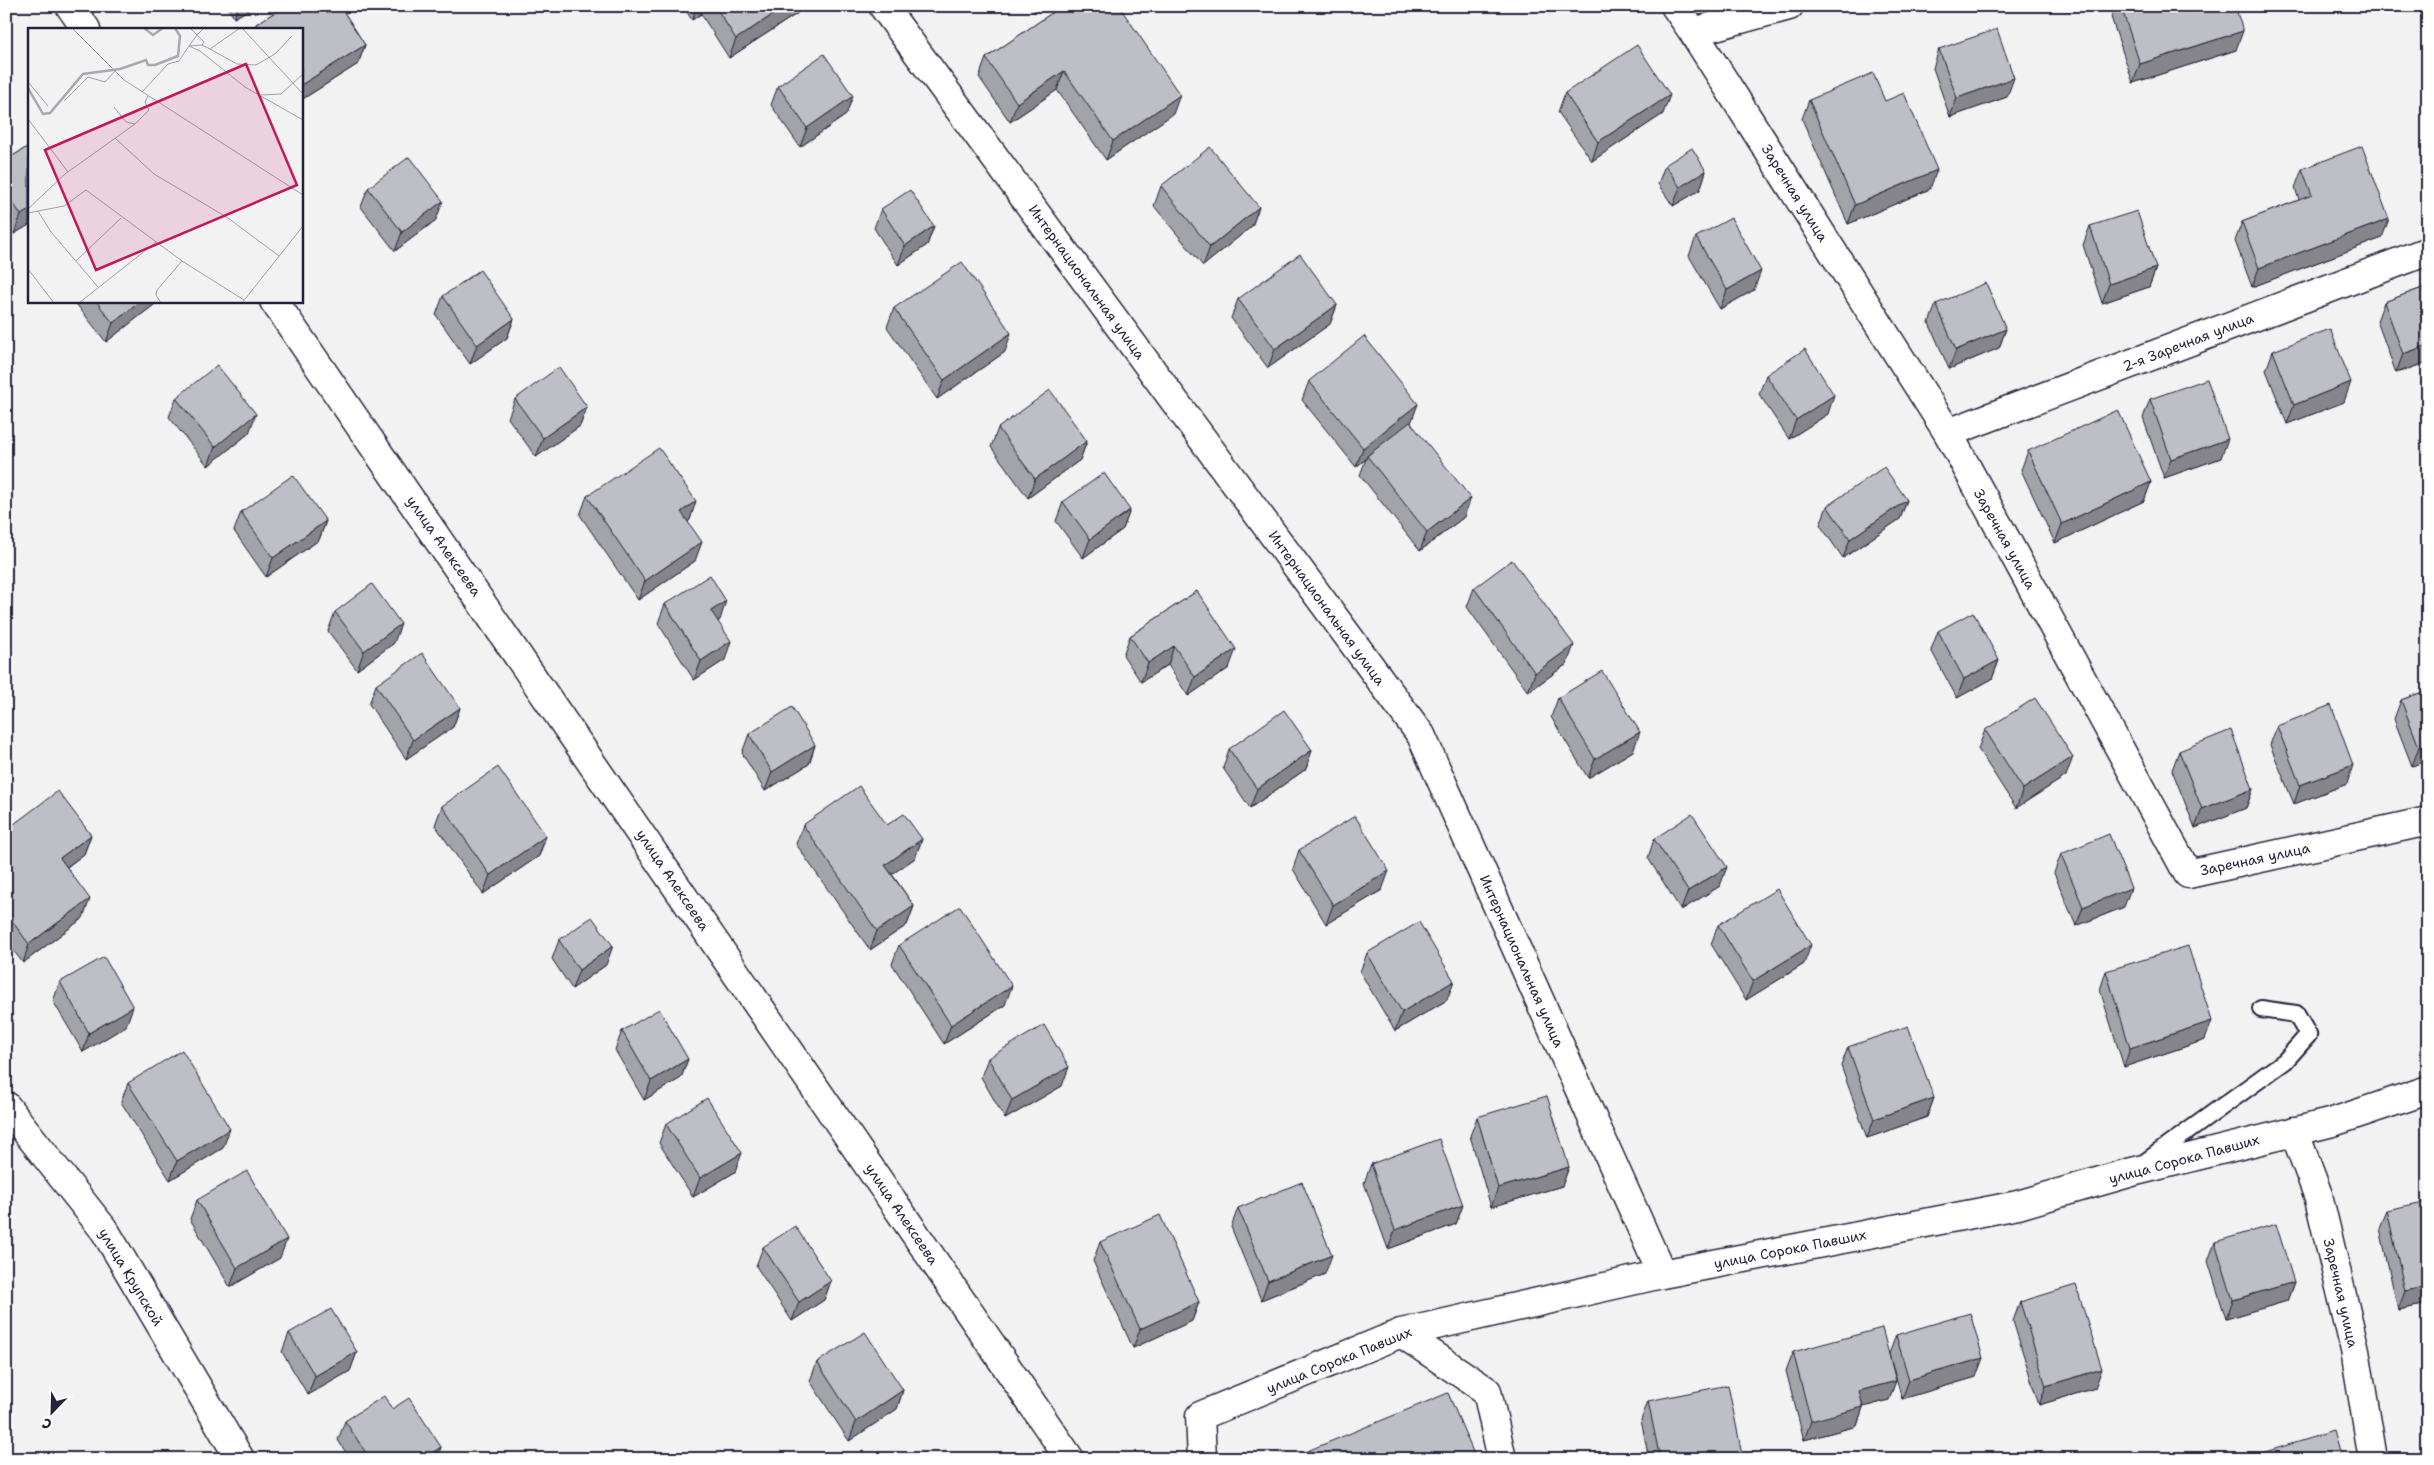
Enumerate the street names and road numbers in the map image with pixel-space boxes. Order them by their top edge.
street label: Заречная улица [1758,141,1832,245]
street label: Интернациональная улица [1025,201,1149,363]
street label: 2-я Заречная улица [2120,309,2256,375]
street label: Заречная улица [1970,486,2040,592]
street label: улица Алексеева [403,492,486,600]
street label: Интернациональная улица [1265,527,1389,689]
street label: улица Алексеева [632,826,714,934]
street label: Заречная улица [2199,839,2312,879]
street label: Интернациональная улица [1476,872,1568,1050]
street label: улица Сорока Павших [2107,1130,2261,1188]
street label: улица Алексеева [861,1160,943,1268]
street label: улица Крупской [95,1225,167,1329]
street label: улица Сорока Павших [1712,1225,1868,1273]
street label: Заречная улица [2320,1237,2362,1350]
street label: улица Сорока Павших [1264,1323,1414,1397]

